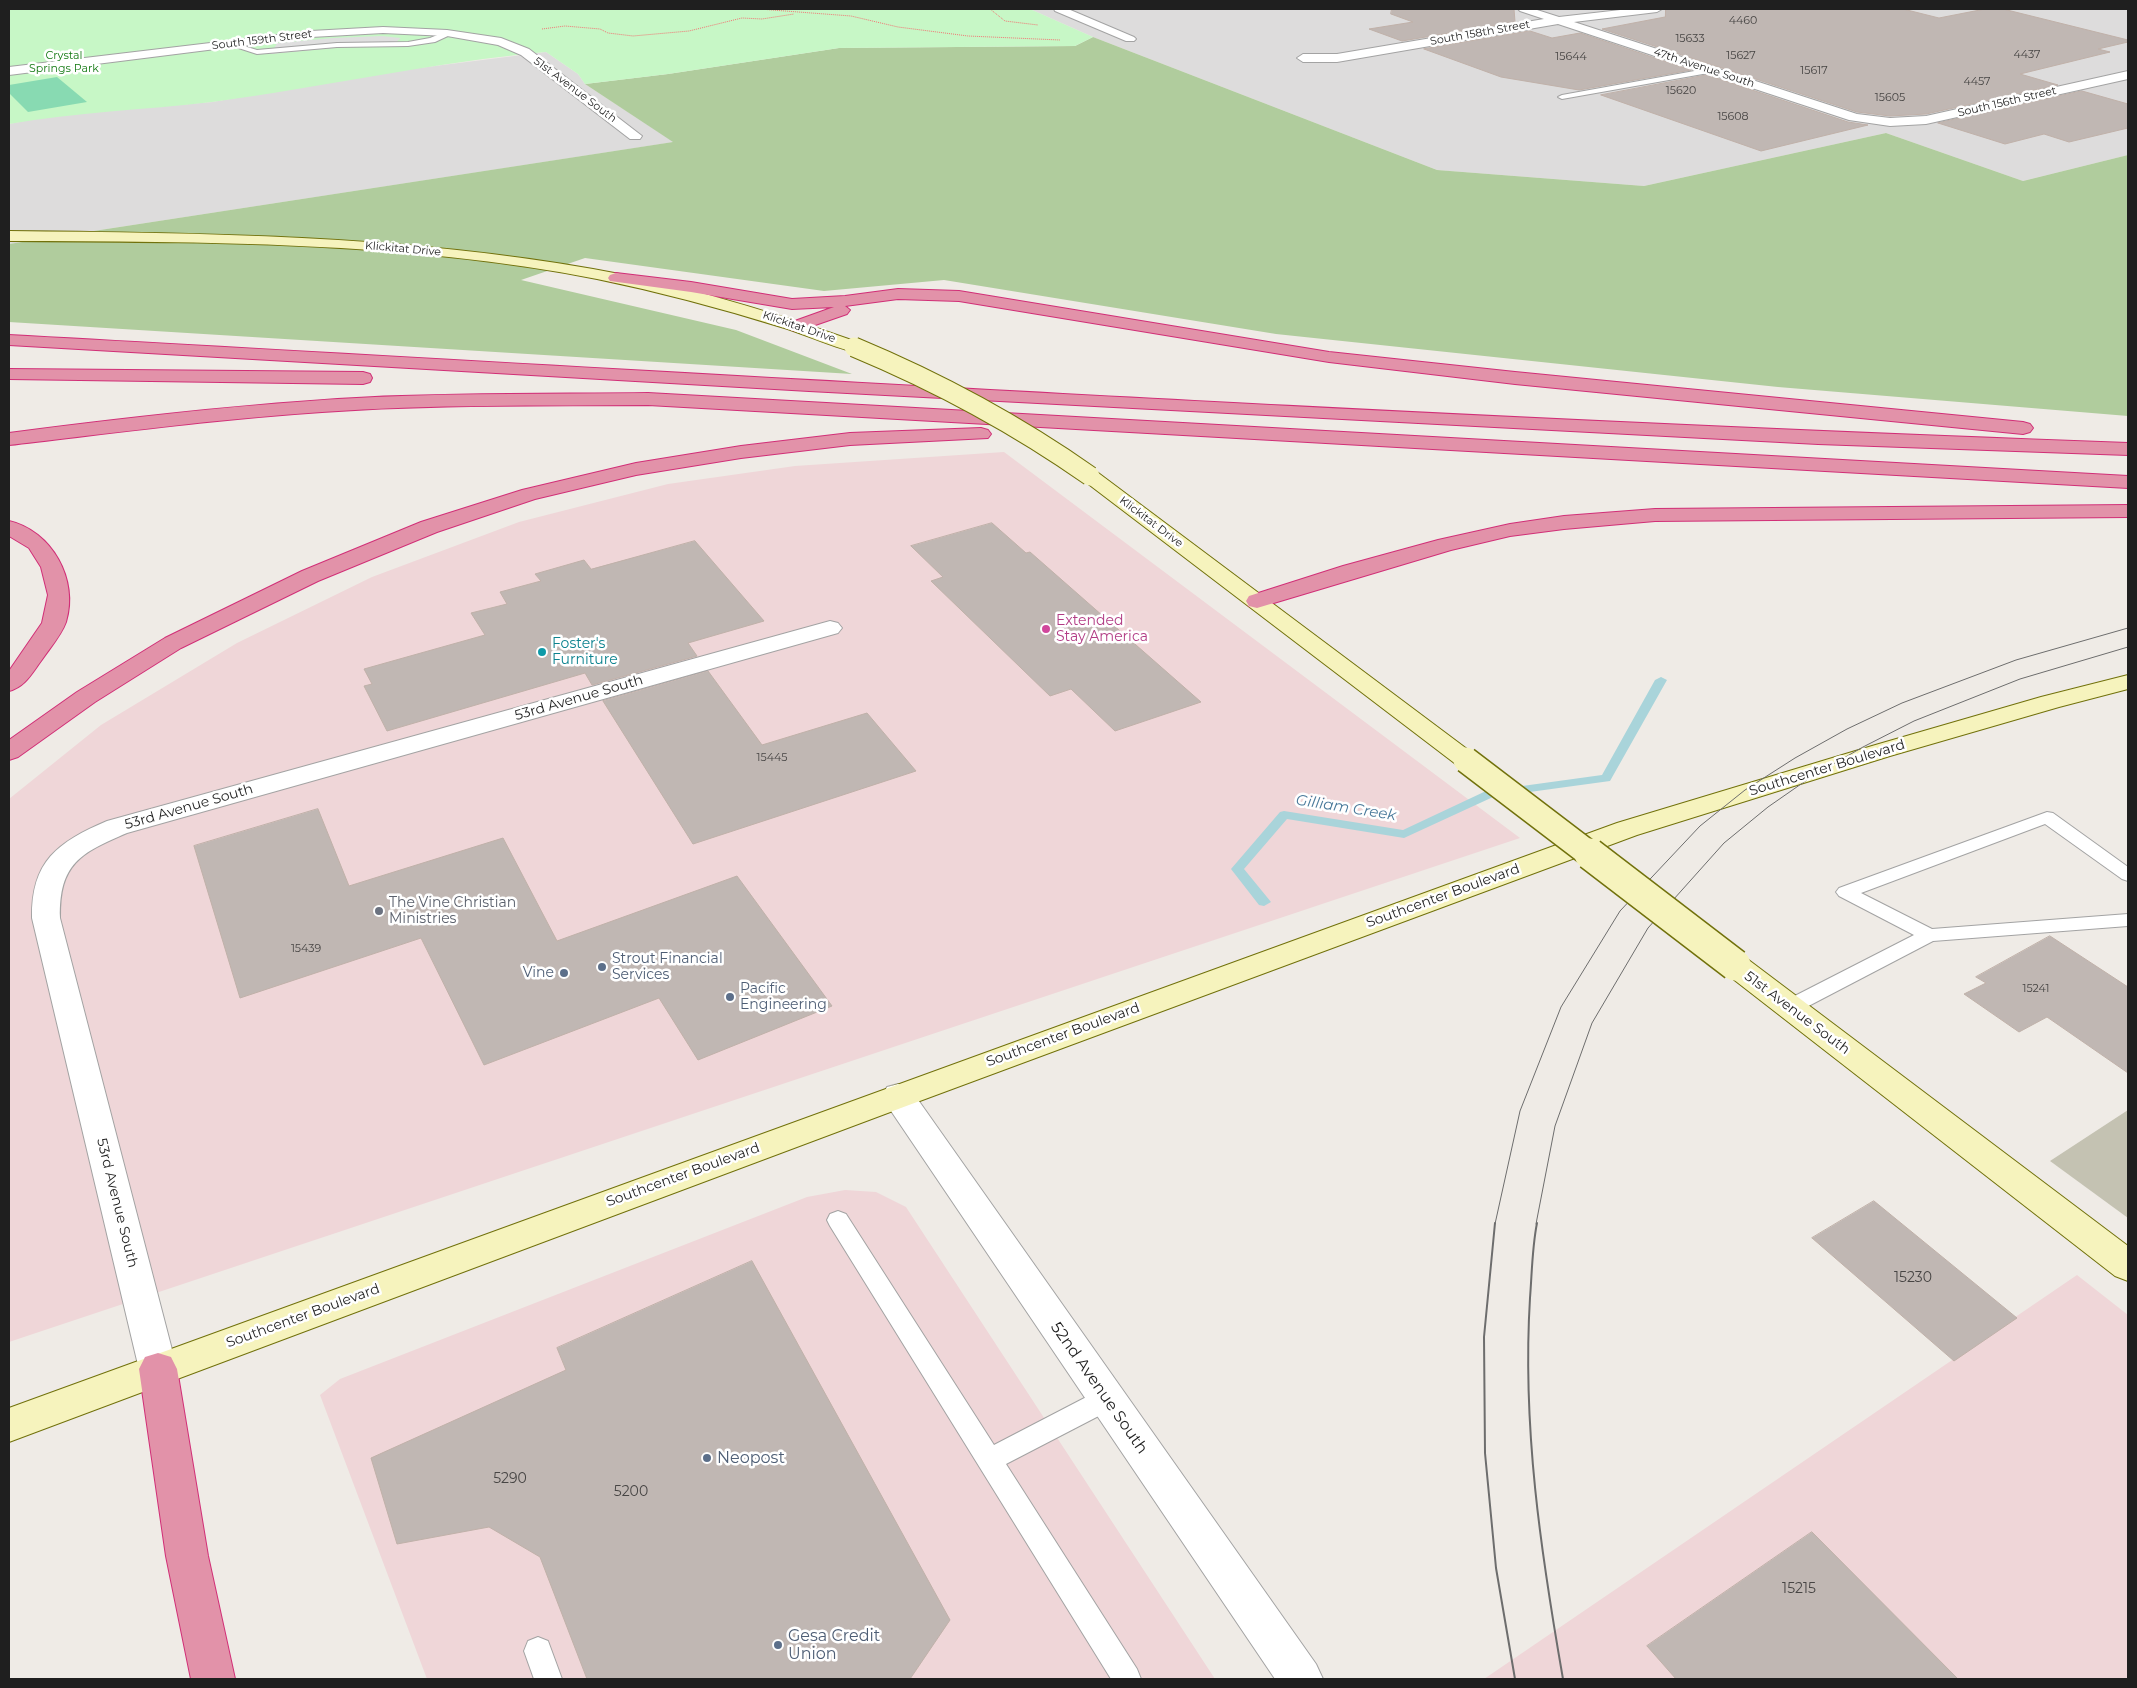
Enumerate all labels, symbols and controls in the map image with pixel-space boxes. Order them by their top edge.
house number: 4460 [1729,14,1757,28]
street label: South 158th Street [1429,18,1531,48]
street label: South 159th Street [211,27,313,53]
house number: 15633 [1675,32,1705,46]
street label: 47th Avenue South [1652,45,1756,91]
house number: 4437 [2014,48,2040,62]
park label: Crystal Springs Park [29,49,99,75]
house number: 15627 [1726,49,1756,63]
house number: 15644 [1555,50,1587,64]
street label: 51st Avenue South [531,55,619,125]
house number: 15617 [1800,64,1828,78]
house number: 4457 [1963,75,1991,89]
house number: 15620 [1666,84,1696,98]
street label: South 156th Street [1956,84,2058,120]
house number: 15605 [1875,91,1905,105]
house number: 15608 [1717,110,1749,124]
street label: Klickitat Drive [364,239,442,259]
street label: Klickitat Drive [761,308,837,346]
street label: Klickitat Drive [1117,494,1185,550]
place label: Extended Stay America [1056,613,1148,646]
marker: Extended Stay America [1040,623,1052,635]
place label: Foster's Furniture [552,636,618,669]
marker: Foster's Furniture [536,646,548,658]
street label: 53rd Avenue South [513,672,645,724]
street label: Southcenter Boulevard [1747,736,1907,800]
house number: 15445 [757,751,787,765]
street label: 53rd Avenue South [123,781,255,833]
water label: Gilliam Creek [1295,791,1397,825]
street label: Southcenter Boulevard [1364,860,1522,932]
place label: The Vine Christian Ministries [389,895,516,928]
marker: The Vine Christian Ministries [373,905,385,917]
house number: 15439 [291,942,321,956]
place label: Strout Financial Services [612,951,723,984]
marker: Strout Financial Services [596,961,608,973]
place label: Vine [523,965,554,981]
marker: Vine [558,967,570,979]
street label: 51st Avenue South [1741,968,1853,1058]
place label: Pacific Engineering [740,981,827,1014]
house number: 15241 [2022,982,2050,996]
marker: Pacific Engineering [724,991,736,1003]
street label: Southcenter Boulevard [984,999,1142,1071]
street label: 53rd Avenue South [93,1137,141,1269]
street label: Southcenter Boulevard [604,1139,762,1211]
house number: 15230 [1894,1270,1932,1286]
street label: Southcenter Boulevard [224,1280,382,1352]
street label: 52nd Avenue South [1046,1318,1152,1458]
place label: Neopost [717,1448,785,1468]
marker: Neopost [701,1452,713,1464]
house number: 5290 [493,1471,527,1487]
house number: 5200 [614,1484,648,1500]
house number: 15215 [1782,1581,1816,1597]
place label: Gesa Credit Union [788,1626,880,1664]
marker: Gesa Credit Union [772,1639,784,1651]

